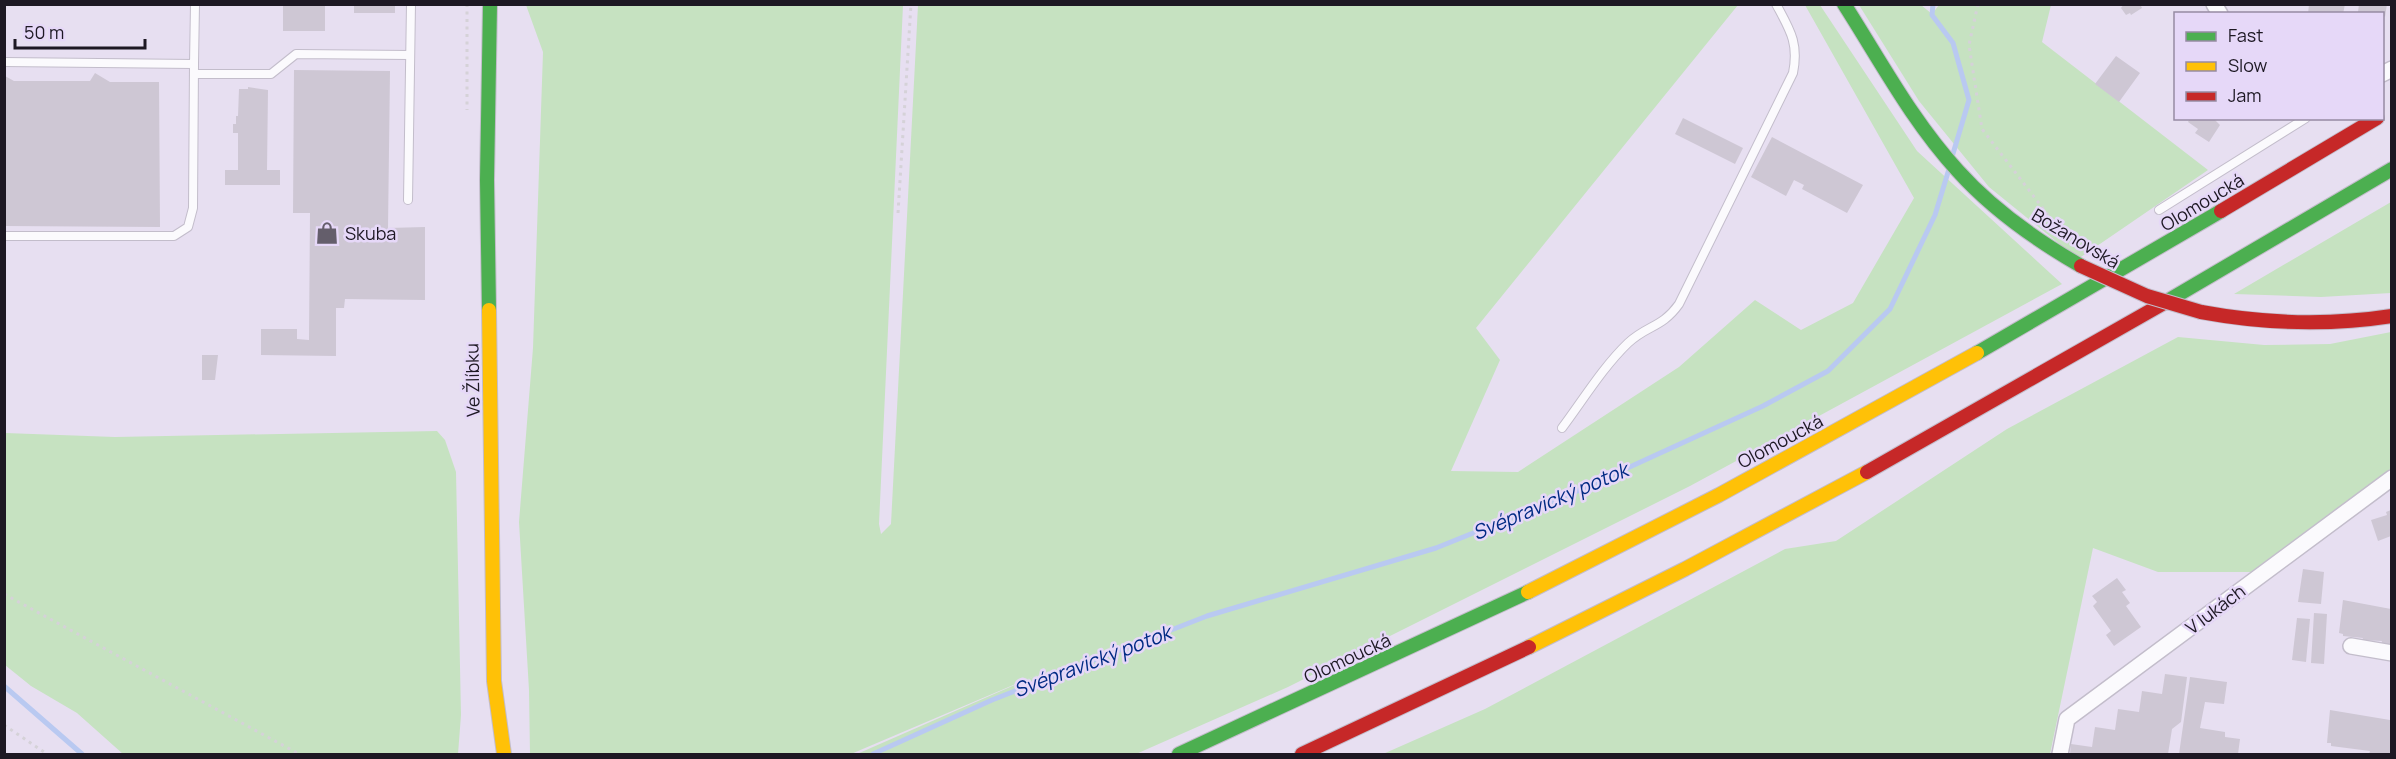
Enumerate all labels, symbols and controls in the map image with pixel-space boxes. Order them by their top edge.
scale bar [15,12,146,50]
legend [2174,12,2384,120]
text: 50 m [24,20,64,44]
text: Fast [2228,23,2263,47]
text: Slow [2228,53,2268,77]
text: Jam [2228,83,2262,107]
street label: Olomoucká [2156,168,2248,236]
street label: Božanovská [2028,202,2124,274]
shop icon: Skuba [314,220,340,246]
place label: Skuba [345,221,396,245]
street label: Ve Žlíbku [459,343,485,417]
street label: Olomoucká [1733,409,1827,473]
water label: Svépravický potok [1468,455,1635,546]
street label: V lukách [2180,579,2250,639]
water label: Svépravický potok [1009,617,1177,703]
street label: Olomoucká [1300,627,1394,689]

